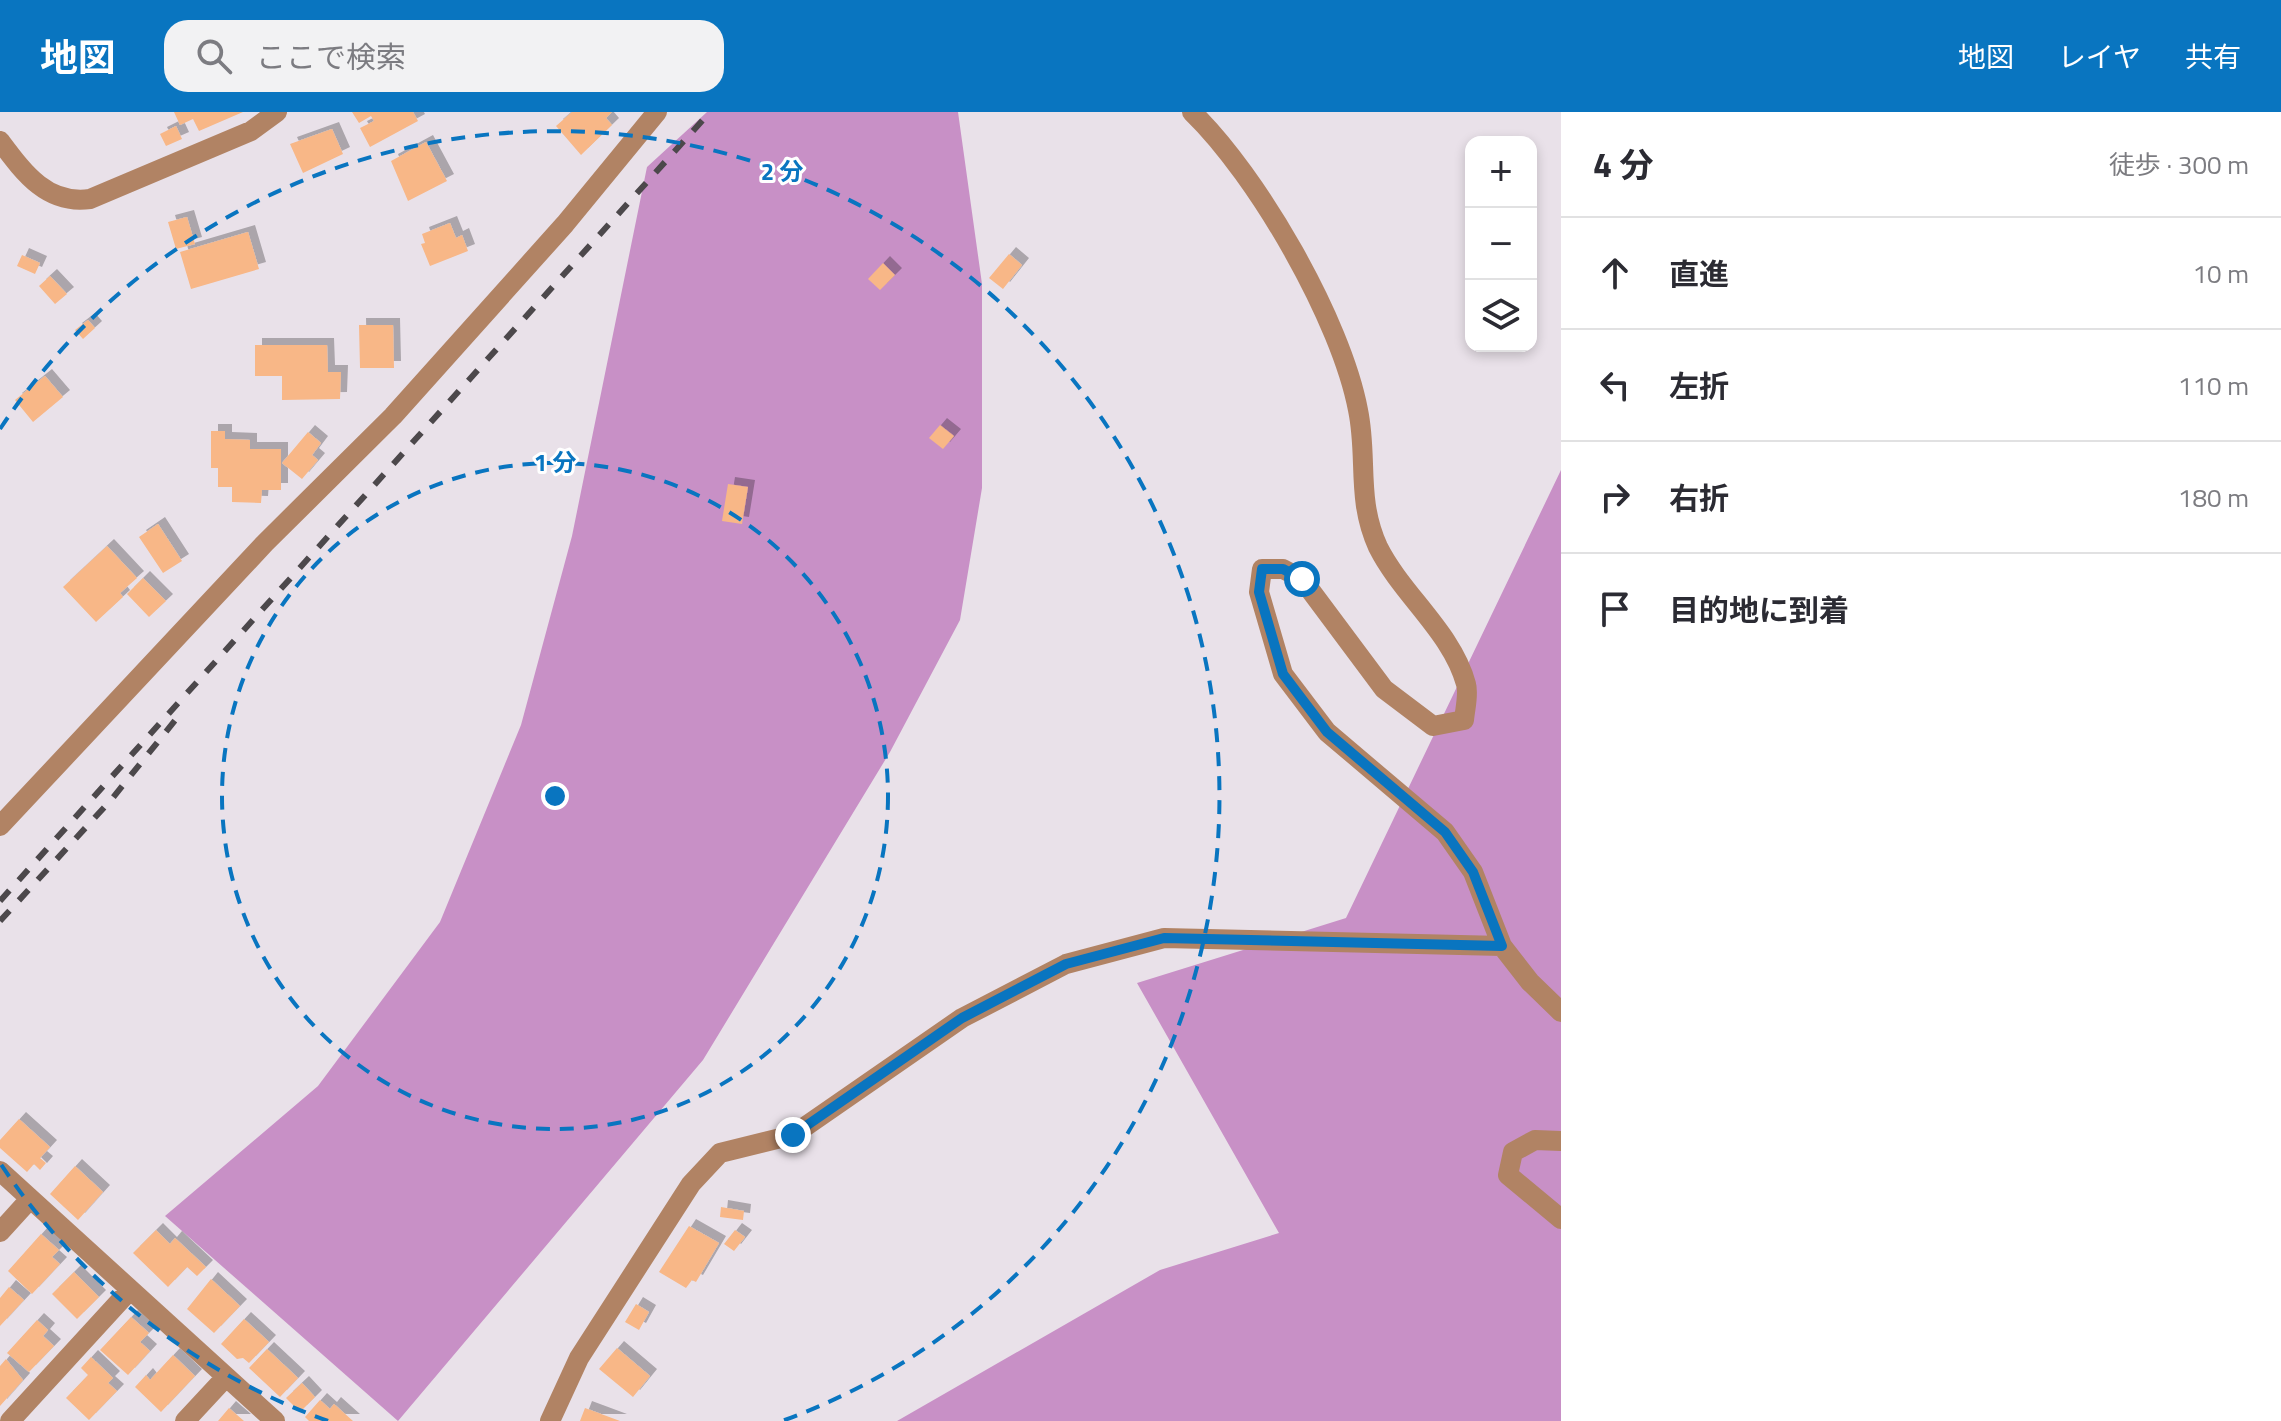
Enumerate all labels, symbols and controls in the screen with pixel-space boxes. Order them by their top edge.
search box [164,20,724,92]
text: 地図 [40,28,116,86]
icon: search [192,34,236,78]
text: ここで検索 [256,34,406,80]
text: 地図 [1958,35,2014,78]
text: レイヤ [2058,35,2141,78]
text: 共有 [2185,35,2241,78]
map controls [1465,136,1537,352]
button: + [1465,136,1537,208]
text: 4 分 [1593,138,1654,190]
text: 徒歩 · 300 m [2109,145,2249,184]
text: 2 分 [761,153,803,189]
button: − [1465,208,1537,280]
icon: ahead [1593,251,1637,295]
text: 直進 [1669,251,1729,297]
text: 10 m [2192,254,2249,293]
button: layers [1465,280,1537,352]
icon: left [1593,363,1637,407]
text: 左折 [1669,363,1729,409]
text: 110 m [2178,366,2249,405]
text: 1 分 [534,444,576,480]
icon: right [1593,475,1637,519]
text: 右折 [1669,475,1729,521]
text: 180 m [2178,478,2249,517]
route start [1284,561,1320,597]
icon: arrive [1593,587,1637,631]
text: 目的地に到着 [1669,587,1849,633]
centre of rings [541,782,569,810]
route end [775,1117,811,1153]

